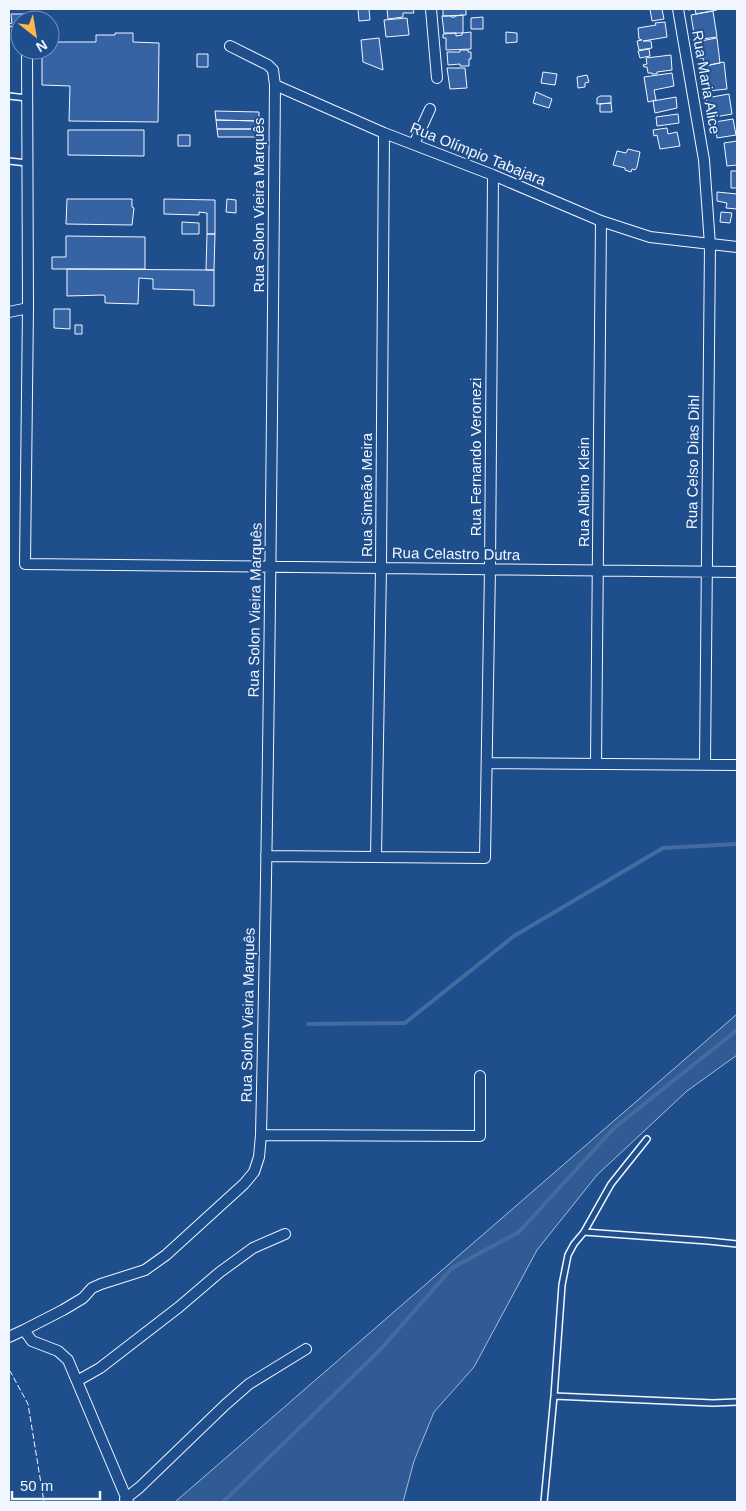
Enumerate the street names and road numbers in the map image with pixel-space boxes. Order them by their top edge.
street label: Rua Maria Alice [689,29,724,135]
street label: Rua Solon Vieira Marquês [250,118,267,292]
street label: Rua Olímpio Tabajara [408,119,549,189]
street label: Rua Fernando Veronezi [467,378,484,536]
street label: Rua Celso Dias Dihl [683,395,702,529]
street label: Rua Simeão Meira [358,432,375,557]
street label: Rua Albino Klein [575,437,592,547]
street label: Rua Solon Vieira Marquês [244,522,265,698]
street label: Rua Celastro Dutra [392,544,521,563]
street label: Rua Solon Vieira Marquês [237,927,258,1103]

